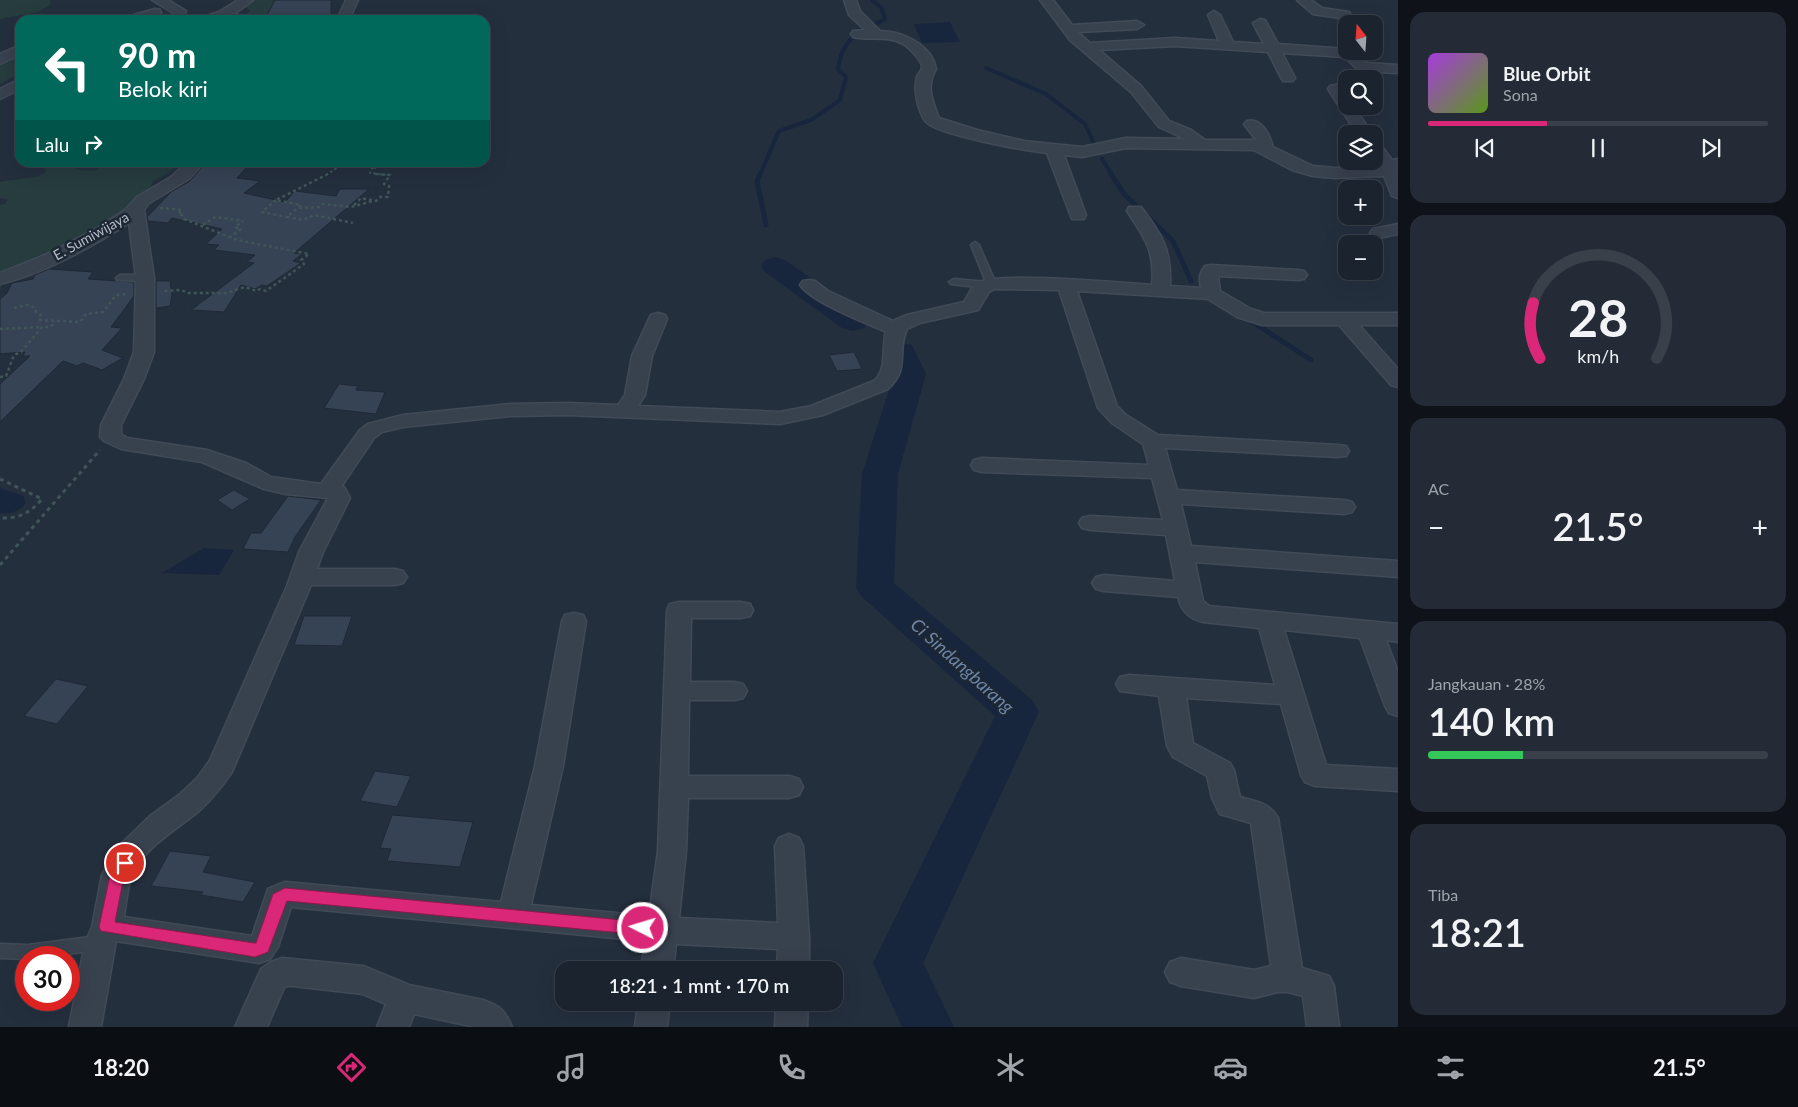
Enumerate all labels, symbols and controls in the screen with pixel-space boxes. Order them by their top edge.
north arrow [1338,15,1382,60]
map controls [1338,15,1383,280]
text: 90 m [118,33,196,75]
icon: left [35,35,100,100]
text: Blue Orbit [1503,62,1591,85]
button: search [1338,70,1383,115]
text: Belok kiri [118,75,208,102]
text: Sona [1503,85,1538,104]
button: layers [1338,125,1383,170]
icon: right [79,130,107,158]
text: Lalu [35,133,69,156]
icon: previous [1471,134,1499,162]
icon: pause [1584,134,1612,162]
icon: next [1697,134,1725,162]
button: + [1338,180,1383,225]
street label: E. Sumiwijaya [50,208,131,263]
button: − [1338,235,1383,280]
text: 28 [1568,286,1628,348]
text: km/h [1577,345,1619,367]
text: AC [1428,479,1449,498]
text: 21.5° [1553,503,1643,549]
text: − [1428,510,1444,544]
text: + [1752,510,1768,544]
water label: Ci Sindangbarang [907,613,1019,717]
text: Jangkauan · 28% [1428,674,1545,693]
text: 140 km [1428,698,1555,744]
pin [104,842,146,884]
icon: arrive [111,849,139,877]
text: Tiba [1428,885,1458,904]
position arrow [616,901,668,953]
text: 18:21 [1428,909,1526,955]
speed limit sign: 30 [15,946,80,1011]
text: 18:21 · 1 mnt · 170 m [609,974,789,997]
icon: directions [334,1050,369,1085]
icon: music [554,1050,589,1085]
icon: phone [774,1050,809,1085]
icon: climate [993,1050,1028,1085]
icon: car [1213,1050,1248,1085]
icon: filters [1433,1050,1468,1085]
text: 18:20 [92,1054,149,1081]
text: 21.5° [1653,1054,1706,1081]

